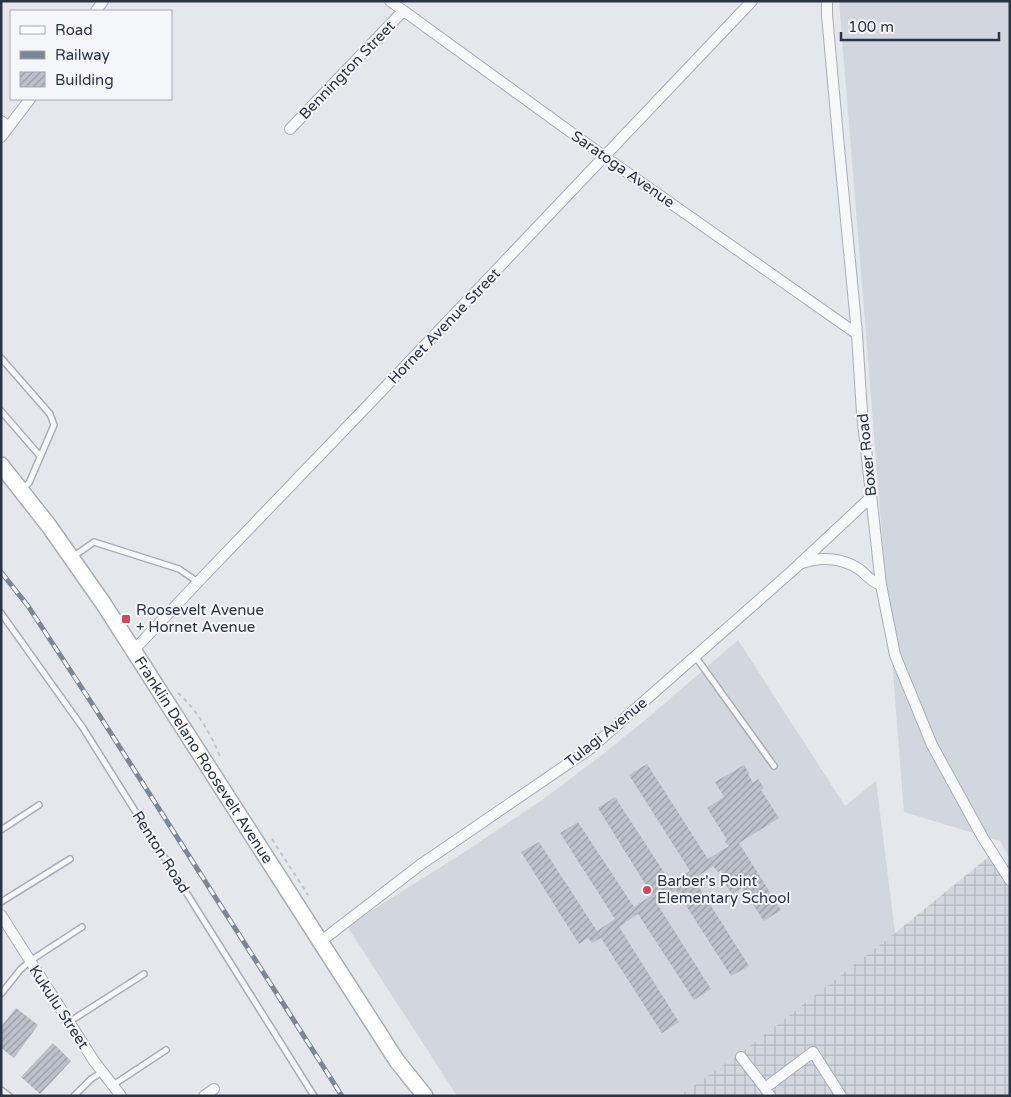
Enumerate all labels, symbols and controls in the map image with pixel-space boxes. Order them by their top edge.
legend [10,10,172,100]
scale bar [841,10,998,42]
street label: Bennington Street [295,17,399,123]
text: 100 m [848,18,894,36]
text: Road [55,21,93,39]
text: Railway [55,46,110,64]
text: Building [55,71,114,89]
street label: Saratoga Avenue [568,127,678,211]
street label: Hornet Avenue Street [384,264,504,388]
street label: Boxer Road [854,413,880,497]
place label: Roosevelt Avenue + Hornet Avenue [136,601,264,636]
marker: Roosevelt Avenue + Hornet Avenue [120,613,132,625]
street label: Franklin Delano Roosevelt Avenue [131,653,277,867]
street label: Tulagi Avenue [561,693,651,771]
street label: Renton Road [129,808,193,896]
place label: Barber's Point Elementary School [657,872,790,907]
marker: Barber's Point Elementary School [641,884,653,896]
street label: Kukulu Street [25,962,93,1052]

